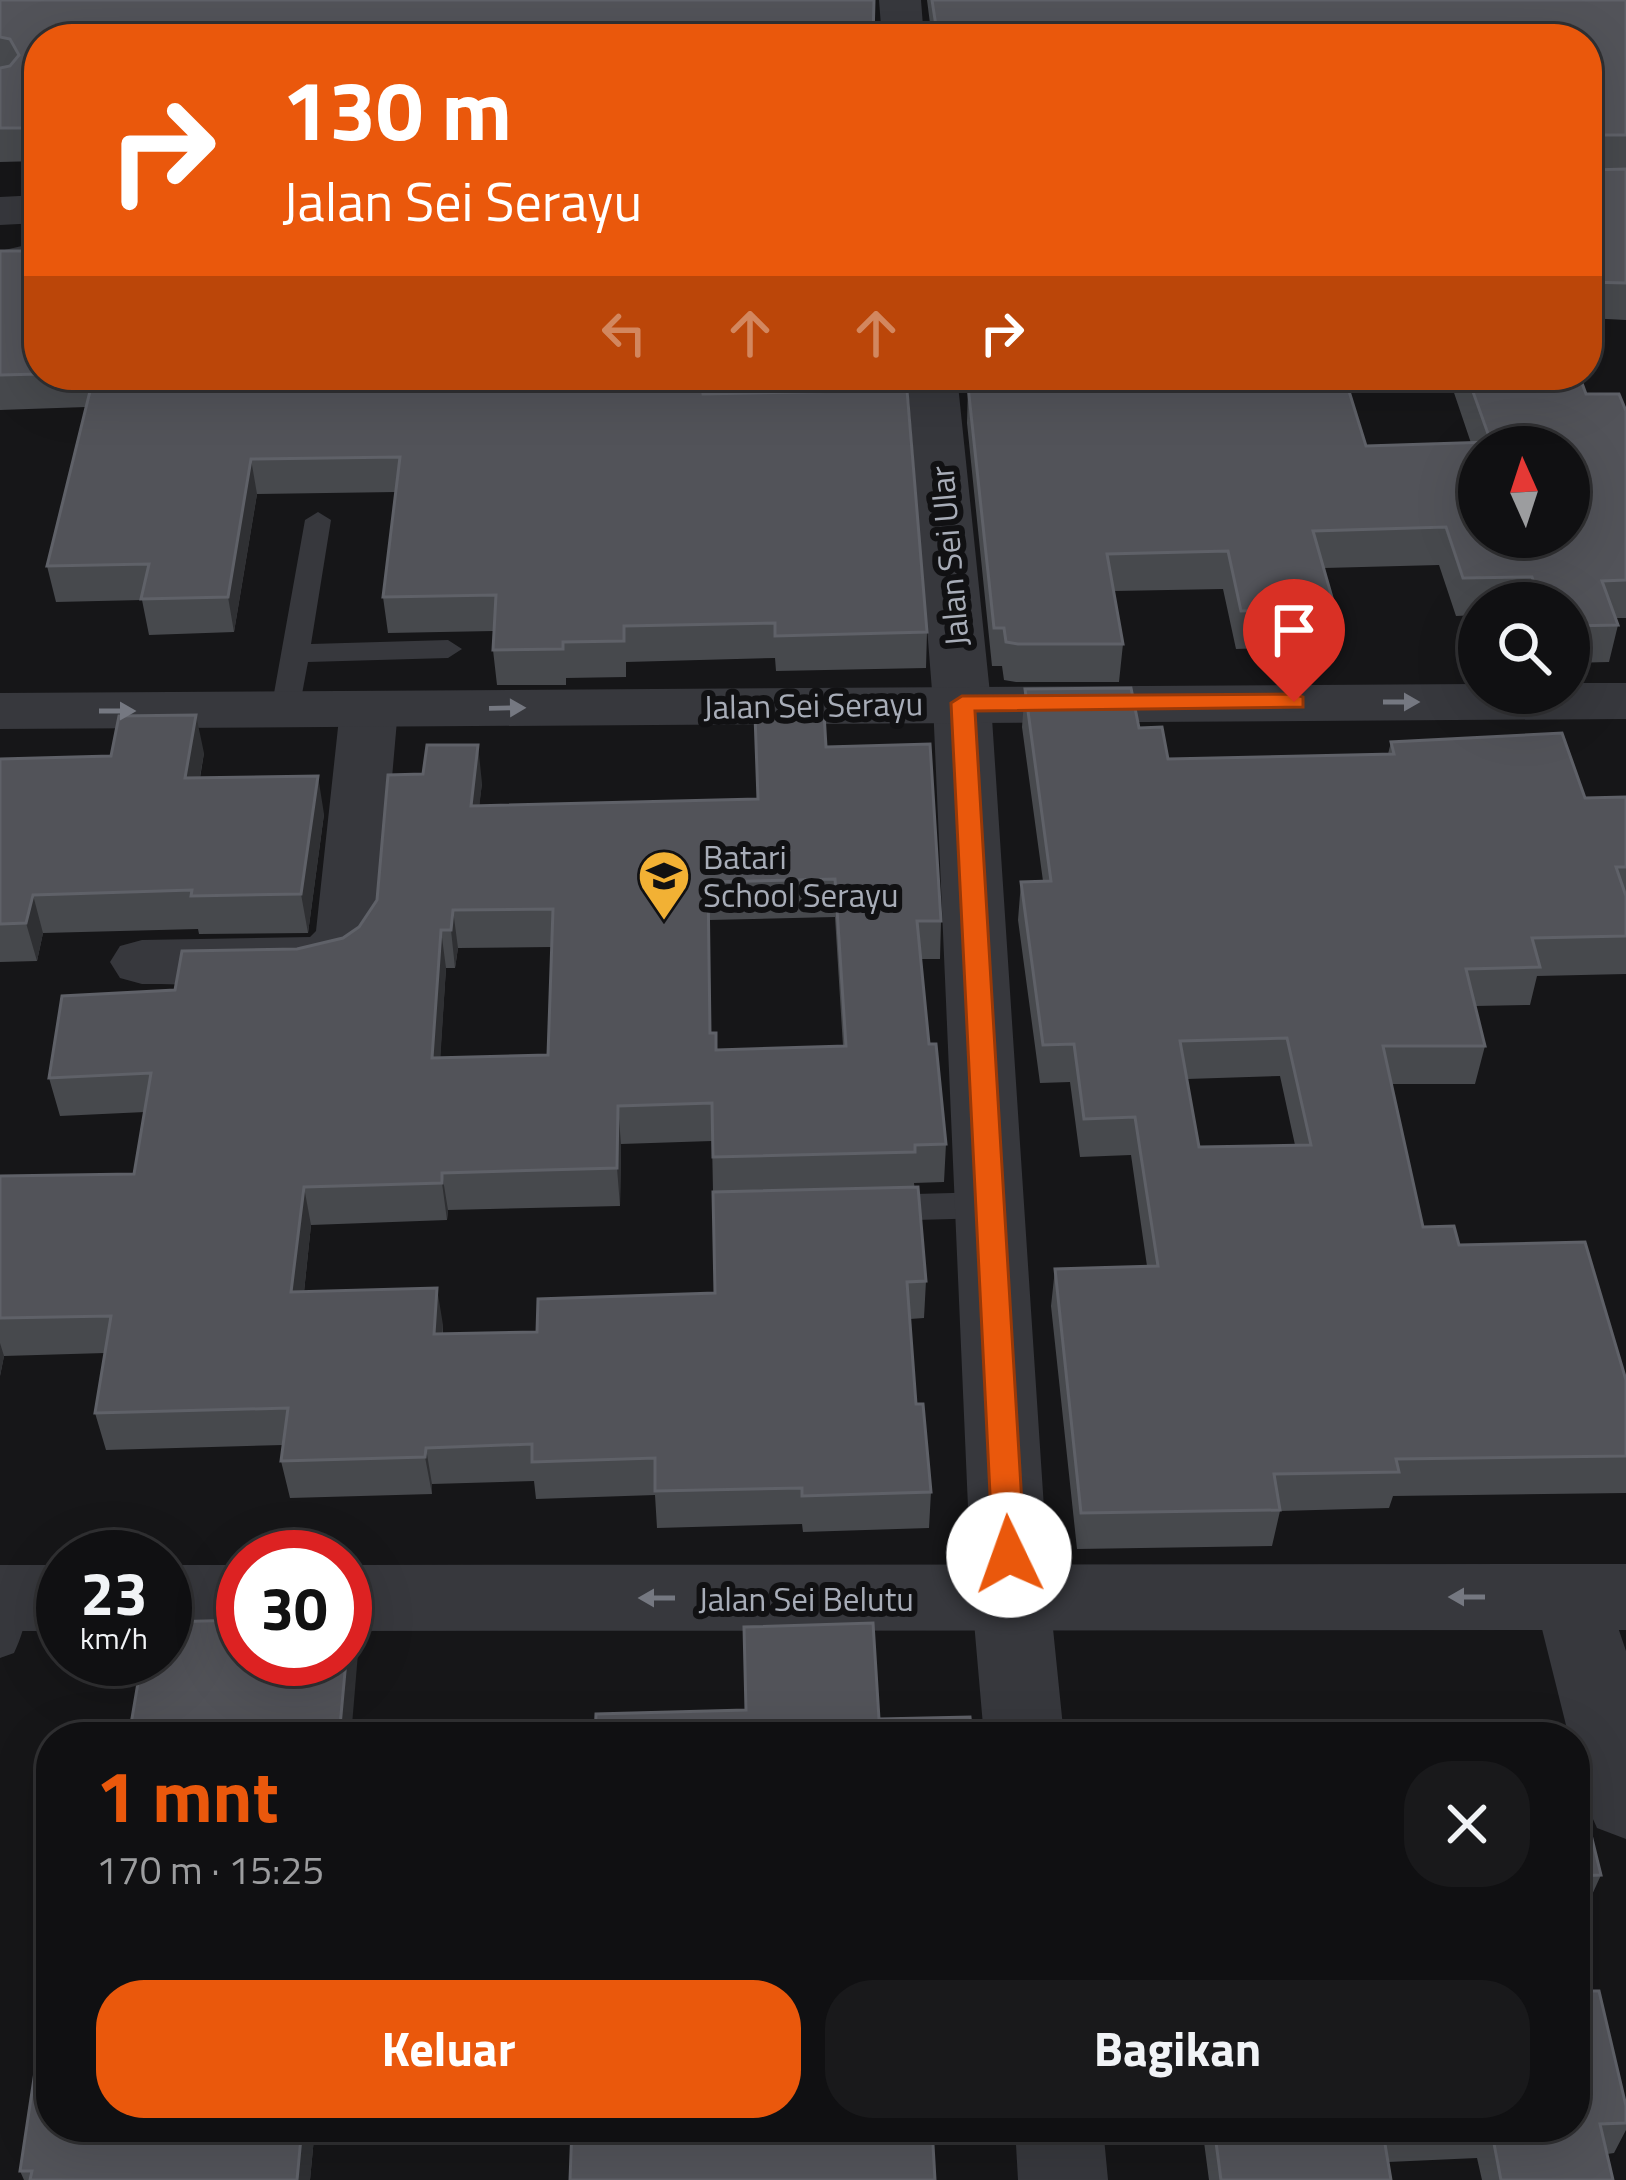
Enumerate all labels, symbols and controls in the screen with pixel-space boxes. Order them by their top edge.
text: 130 m [282,45,512,173]
icon: right [84,72,240,228]
text: Jalan Sei Serayu [282,160,642,242]
icon: left [591,300,657,366]
icon: ahead [717,300,783,366]
icon: ahead [843,300,909,366]
icon: right [969,300,1035,366]
north arrow [1458,426,1590,558]
map controls [1458,426,1590,714]
street label: Jalan Sei Ular [916,464,982,648]
pin [1243,579,1345,702]
button: search [1458,582,1590,714]
icon: arrive [1261,597,1327,663]
street label: Jalan Sei Serayu [703,678,923,732]
one-way arrow [1383,692,1421,712]
one-way arrow [489,698,527,718]
one-way arrow [99,701,137,721]
place label: Batari School Serayu [703,832,899,920]
school or university icon: Batari School Serayu [636,848,692,922]
position arrow [946,1492,1072,1618]
speed limit sign: 30 [216,1530,372,1686]
text: 23 [80,1547,148,1638]
street label: Jalan Sei Belutu [698,1574,914,1624]
one-way arrow [1447,1587,1485,1607]
one-way arrow [637,1589,675,1608]
text: km/h [80,1615,148,1661]
text: 1 mnt [96,1740,279,1850]
button: close [1404,1761,1530,1887]
text: 170 m · 15:25 [96,1840,324,1899]
button: Keluar [96,1980,801,2118]
button: Bagikan [825,1980,1530,2118]

